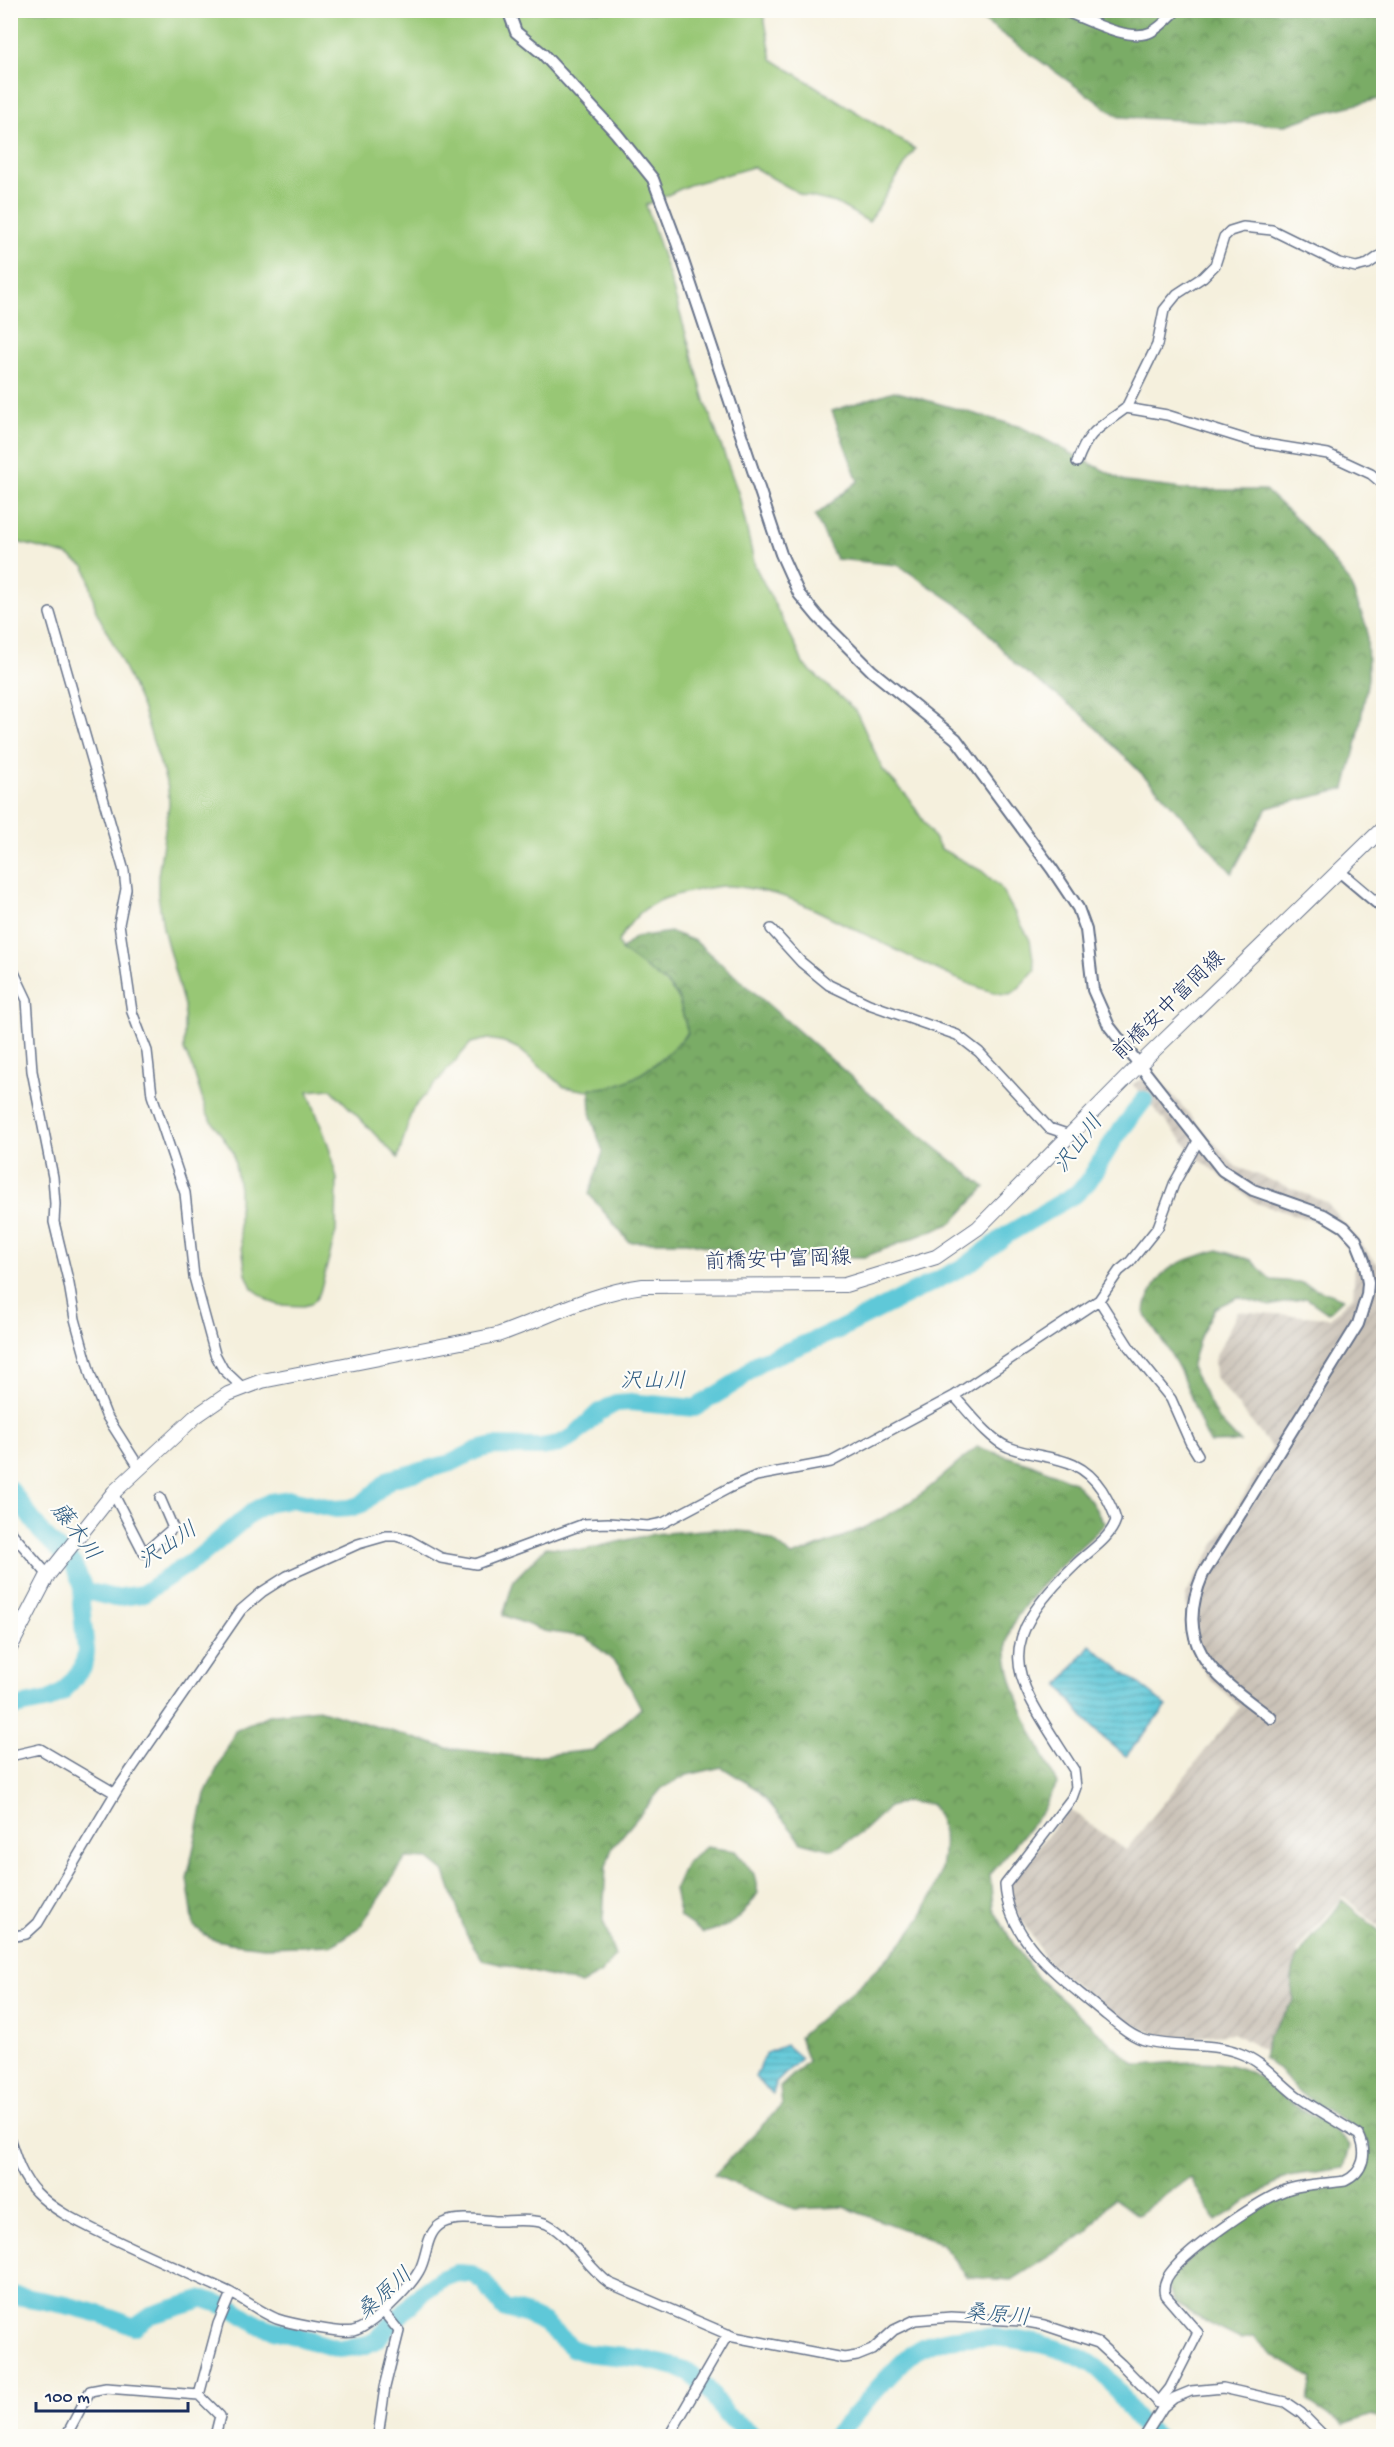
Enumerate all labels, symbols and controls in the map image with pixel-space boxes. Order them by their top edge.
street label: 前橋安中富岡線 [1107,946,1232,1067]
water label: 沢山川 [1050,1111,1110,1179]
street label: 前橋安中富岡線 [704,1245,852,1277]
water label: 沢山川 [620,1370,686,1396]
water label: 藤木川 [44,1498,106,1567]
water label: 沢山川 [134,1518,204,1576]
water label: 桑原川 [353,2263,419,2327]
water label: 桑原川 [963,2301,1031,2333]
scale bar [36,2375,188,2413]
text: 100 m [44,2388,90,2409]

